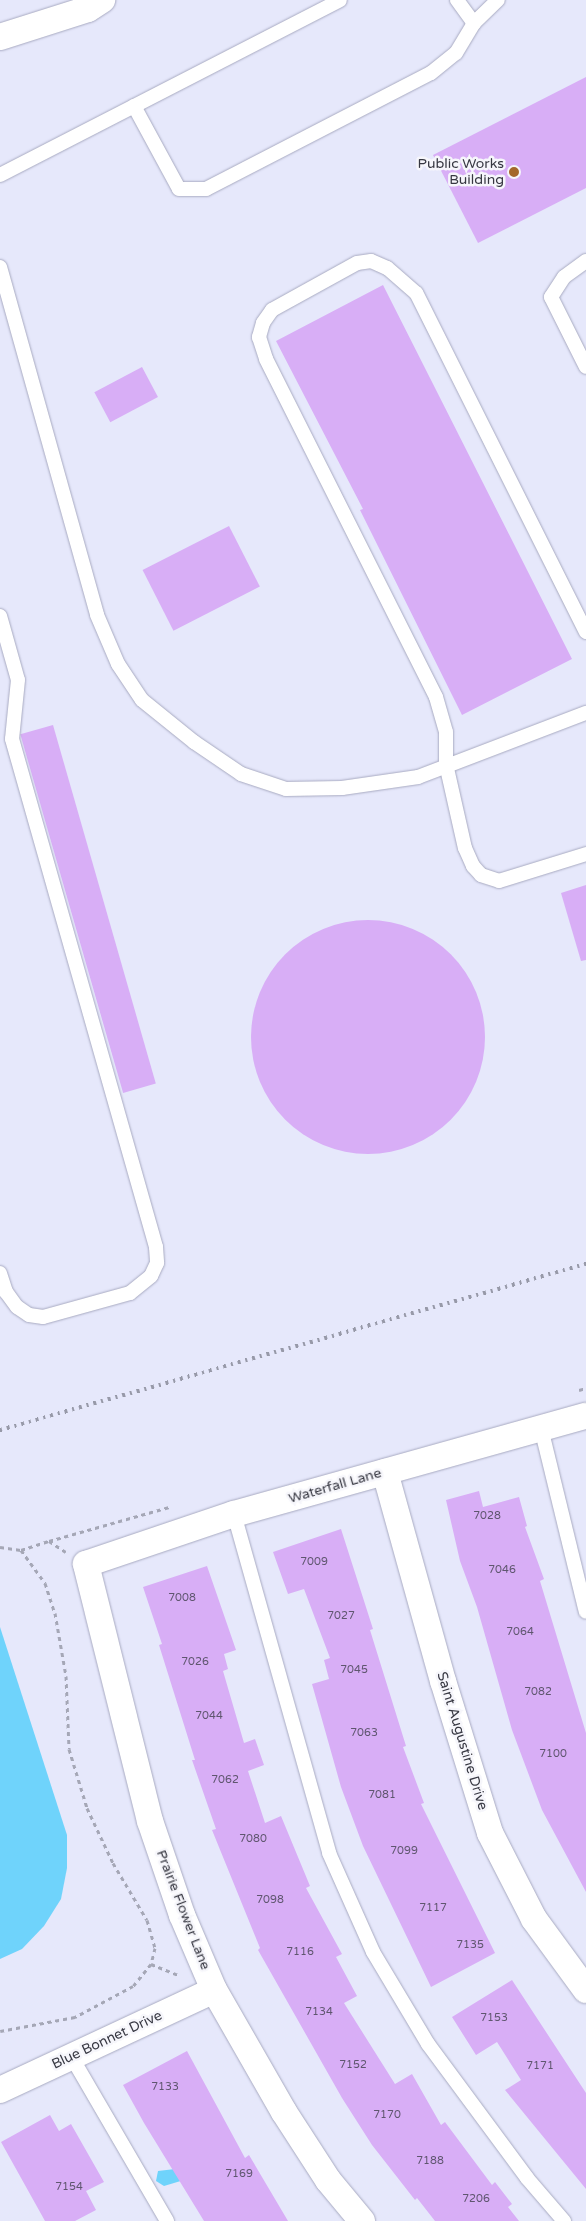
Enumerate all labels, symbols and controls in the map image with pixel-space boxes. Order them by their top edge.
place label: Public Works Building [418,156,504,188]
marker: Public Works Building [508,166,520,178]
street label: Waterfall Lane [287,1465,383,1507]
house number: 7028 [473,1509,501,1523]
house number: 7009 [300,1555,328,1569]
house number: 7046 [488,1563,516,1577]
house number: 7008 [168,1591,196,1605]
house number: 7027 [327,1609,355,1623]
house number: 7064 [506,1625,534,1639]
house number: 7026 [181,1655,209,1669]
house number: 7045 [340,1663,368,1677]
street label: Saint Augustine Drive [433,1670,491,1812]
house number: 7082 [524,1685,552,1699]
house number: 7044 [195,1709,223,1723]
house number: 7063 [350,1726,378,1740]
house number: 7100 [539,1747,567,1761]
house number: 7062 [211,1773,239,1787]
house number: 7081 [368,1788,396,1802]
house number: 7080 [239,1832,267,1846]
house number: 7099 [390,1844,418,1858]
street label: Prairie Flower Lane [152,1848,214,1972]
house number: 7098 [256,1893,284,1907]
house number: 7117 [419,1901,447,1915]
house number: 7135 [456,1938,484,1952]
house number: 7116 [286,1945,314,1959]
house number: 7134 [305,2005,333,2019]
street label: Blue Bonnet Drive [49,2007,165,2073]
house number: 7153 [480,2011,508,2025]
house number: 7152 [339,2058,367,2072]
house number: 7171 [526,2059,554,2073]
house number: 7133 [151,2080,179,2094]
house number: 7170 [373,2108,401,2122]
house number: 7188 [416,2154,444,2168]
house number: 7169 [225,2167,253,2181]
house number: 7154 [55,2180,83,2194]
house number: 7206 [462,2192,490,2206]

